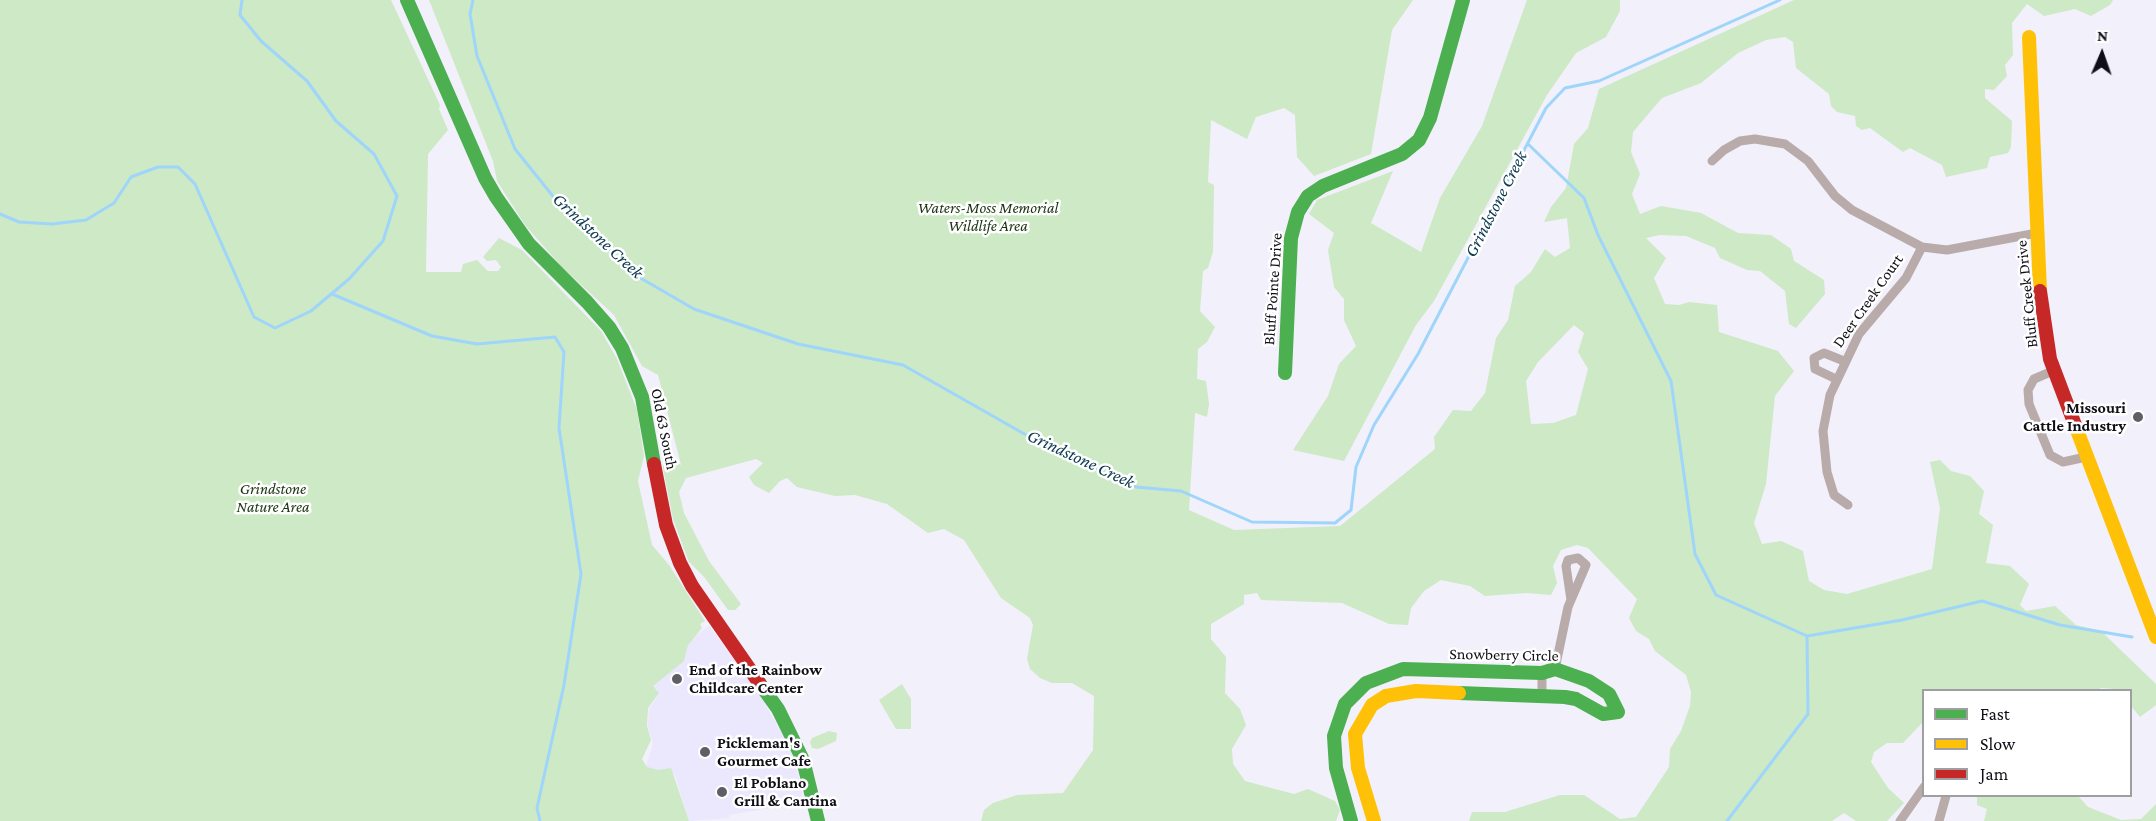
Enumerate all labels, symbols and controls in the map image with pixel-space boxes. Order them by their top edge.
north arrow [2072,24,2132,84]
text: N [2097,27,2108,44]
water label: Grindstone Creek [1460,147,1532,261]
water label: Grindstone Creek [548,189,648,283]
park label: Waters-Moss Memorial Wildlife Area [918,198,1058,236]
street label: Bluff Pointe Drive [1260,232,1286,346]
street label: Bluff Creek Drive [2012,239,2042,349]
street label: Deer Creek Court [1829,251,1907,351]
street label: Old 63 South [647,387,681,471]
place label: Missouri Cattle Industry [2023,398,2126,436]
marker: Missouri Cattle Industry [2131,410,2145,424]
water label: Grindstone Creek [1024,425,1138,493]
park label: Grindstone Nature Area [237,479,309,517]
street label: Snowberry Circle [1449,644,1559,666]
place label: End of the Rainbow Childcare Center [689,660,822,698]
marker: End of the Rainbow Childcare Center [670,672,684,686]
legend [1922,689,2132,797]
text: Fast [1980,704,2010,724]
place label: Pickleman's Gourmet Cafe [717,733,811,771]
text: Slow [1980,734,2015,754]
marker: Pickleman's Gourmet Cafe [698,745,712,759]
text: Jam [1980,764,2008,784]
place label: El Poblano Grill & Cantina [734,773,837,811]
marker: El Poblano Grill & Cantina [715,785,729,799]

